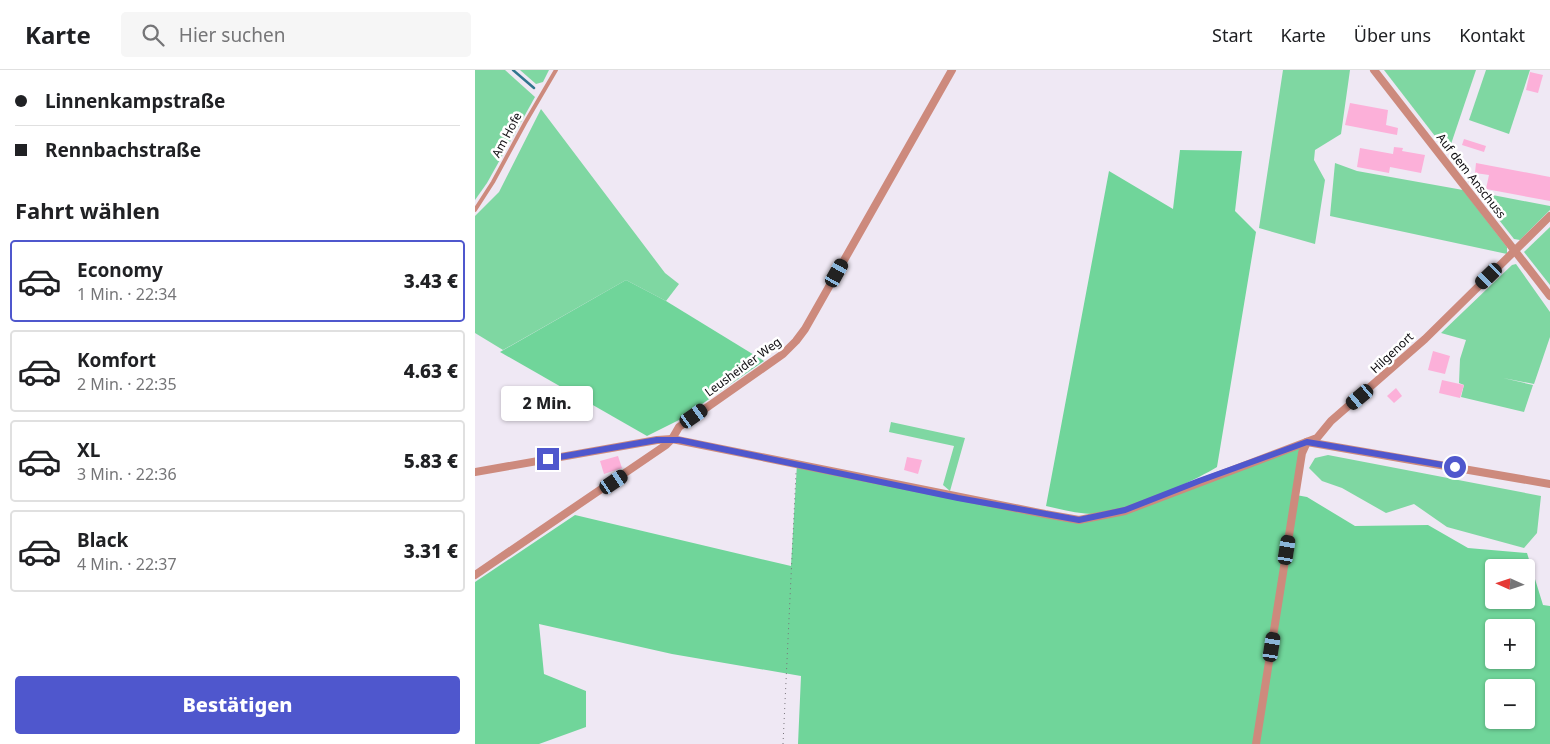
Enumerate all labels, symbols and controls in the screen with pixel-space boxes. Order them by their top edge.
search box [121,12,471,57]
text: Karte [25,18,91,51]
icon: search [139,21,167,49]
text: Hier suchen [179,22,285,48]
text: Start [1212,23,1252,47]
text: Karte [1280,23,1326,47]
text: Über uns [1354,23,1431,47]
text: Kontakt [1459,23,1525,47]
text: Linnenkampstraße [45,88,225,114]
street label: Am Hofe [488,109,526,160]
street label: Auf dem Anschuss [1433,130,1510,222]
text: Rennbachstraße [45,137,201,163]
text: Fahrt wählen [15,195,160,225]
car [823,256,850,290]
text: Economy [77,257,163,283]
icon: car [17,259,62,304]
car [1473,260,1505,292]
text: 3.43 € [404,268,458,294]
text: 1 Min. · 22:34 [77,283,177,305]
street label: Hilgenort [1366,328,1417,377]
street label: Leusheider Weg [701,333,784,400]
text: Komfort [77,347,156,373]
icon: car [17,349,62,394]
text: 4.63 € [404,358,458,384]
text: 2 Min. · 22:35 [77,373,177,395]
car [1343,382,1376,412]
callout: 2 Min. [502,386,594,422]
text: 2 Min. [523,392,571,414]
car [677,401,710,431]
text: XL [77,437,100,463]
icon: car [17,439,62,484]
text: 5.83 € [404,448,458,474]
route end [537,448,559,470]
route start [1444,456,1466,478]
text: 3 Min. · 22:36 [77,463,177,485]
car [597,467,630,497]
text: Black [77,527,128,553]
icon: car [17,529,62,574]
car [1277,534,1296,566]
text: 3.31 € [404,538,458,564]
text: 4 Min. · 22:37 [77,553,177,575]
north arrow [1485,559,1535,609]
map controls [1485,559,1535,729]
button: + [1485,619,1535,669]
car [1262,631,1281,663]
button: Bestätigen [15,676,460,734]
button: − [1485,679,1535,729]

